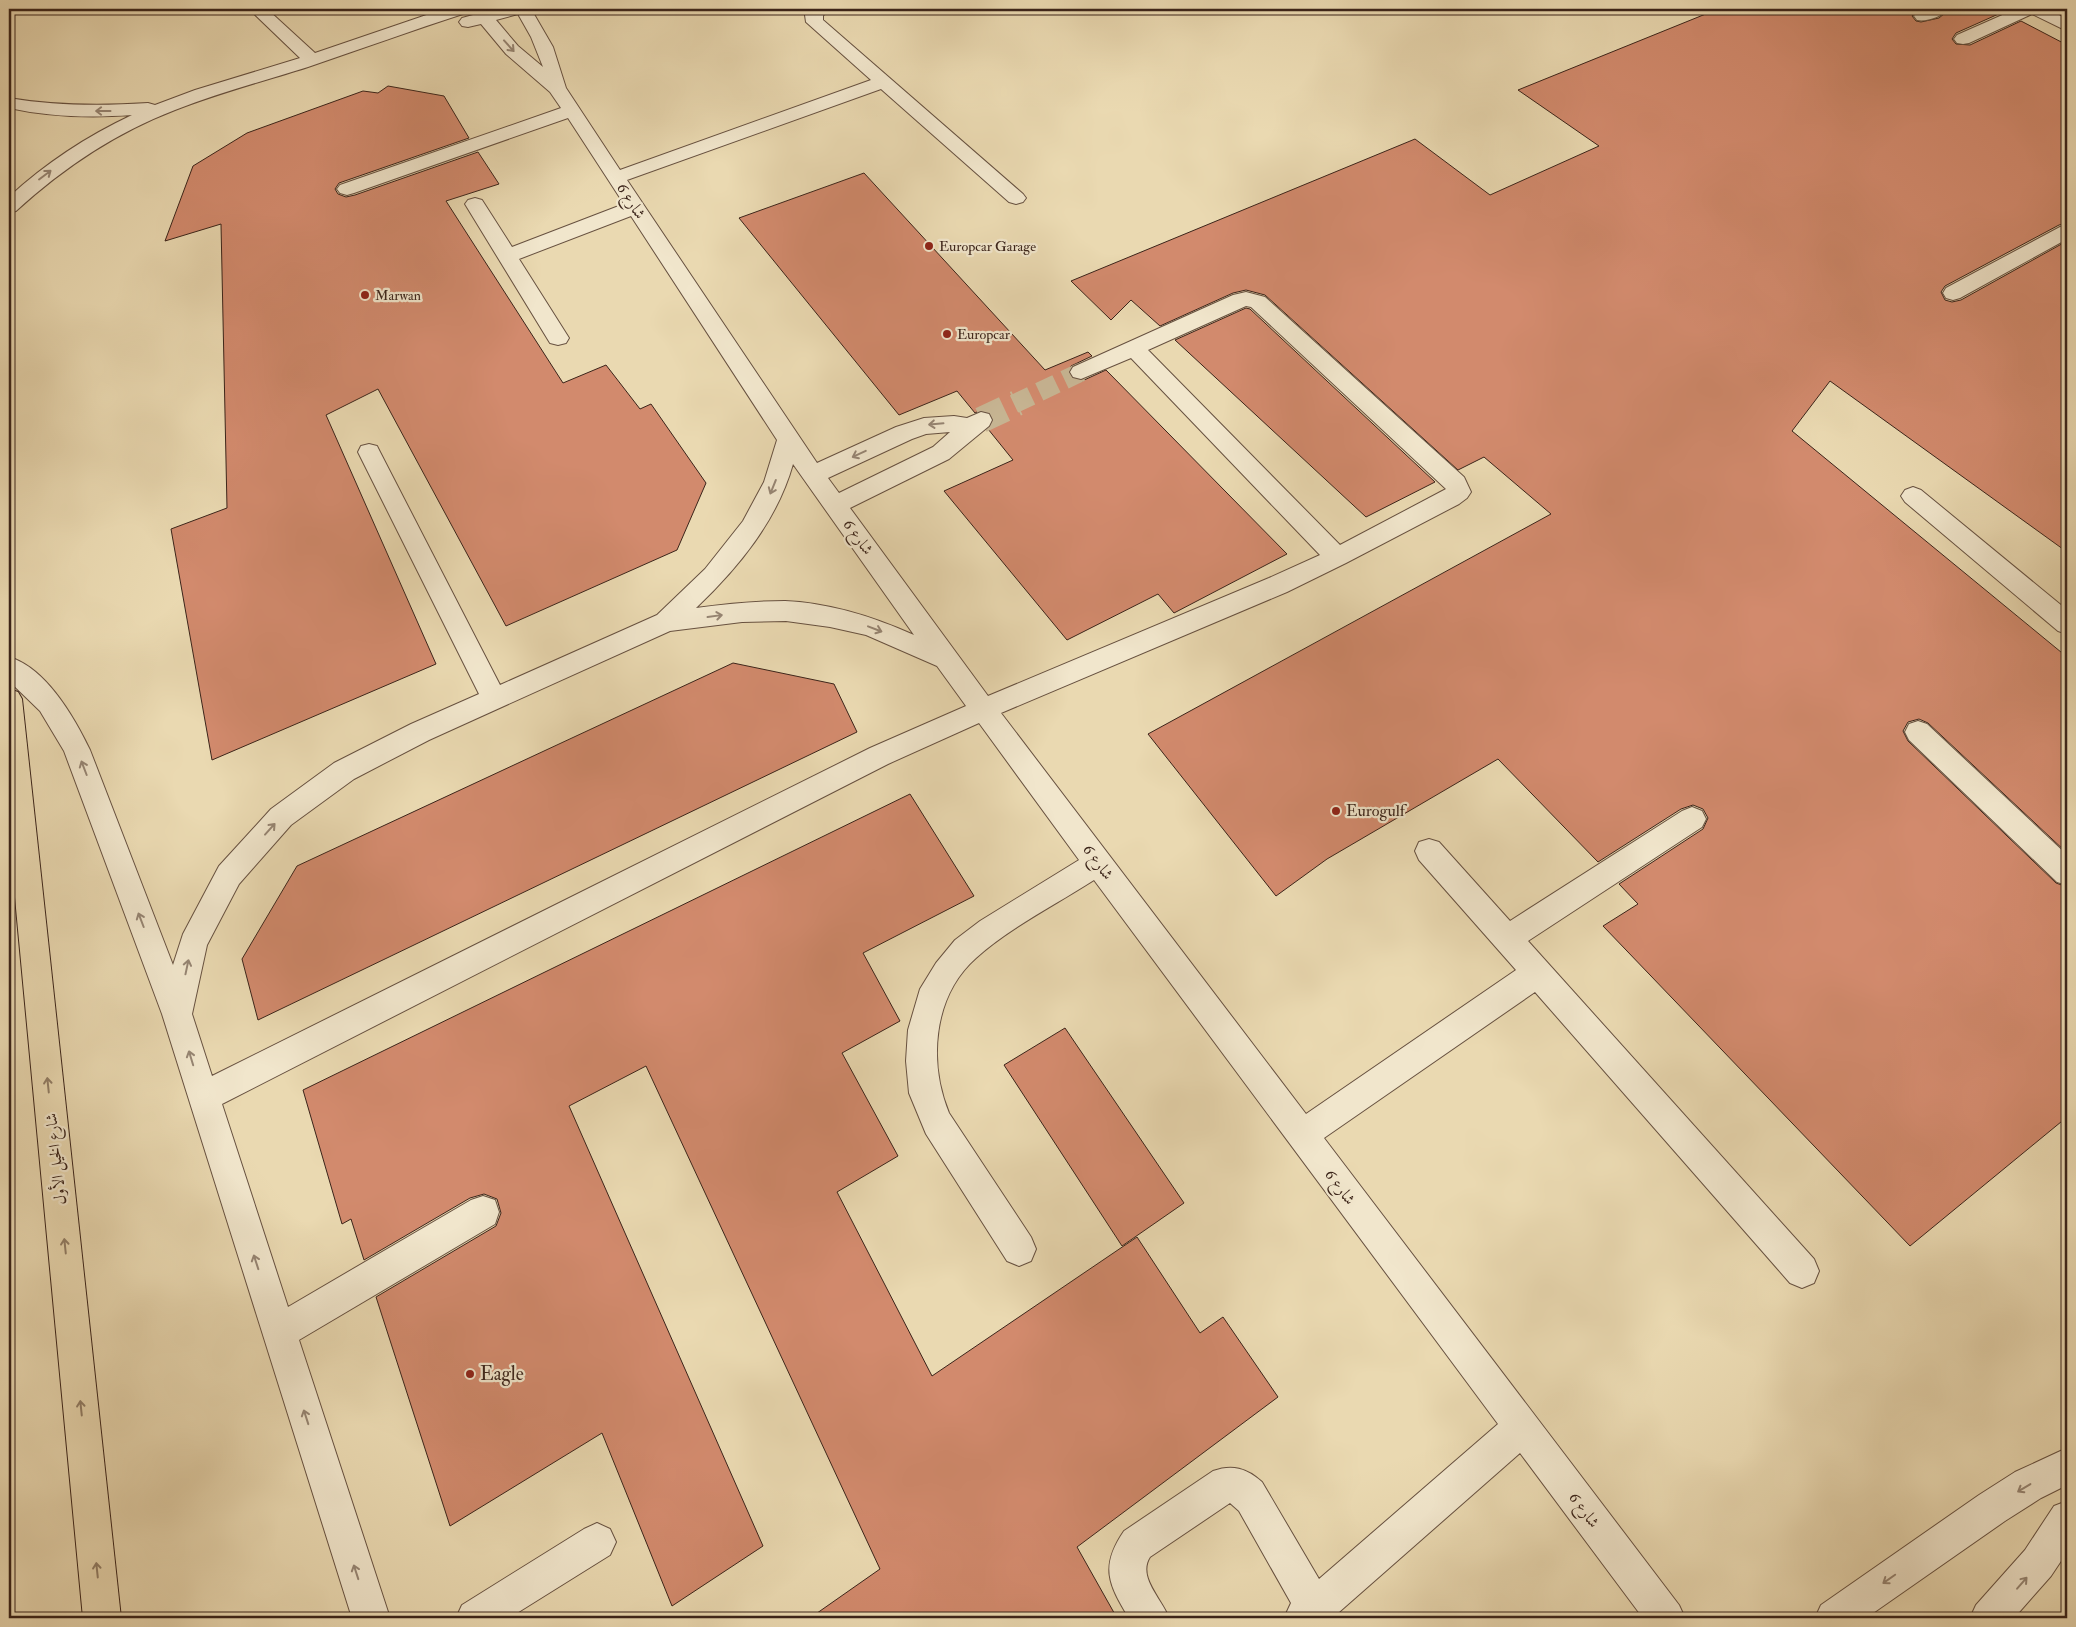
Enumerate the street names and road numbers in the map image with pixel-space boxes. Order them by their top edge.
street label: شارع 6 [609,179,650,225]
street label: شارع 6 [836,515,878,561]
street label: شارع 6 [1076,840,1118,885]
street label: شارع الخيل الأول [39,1112,74,1206]
street label: شارع 6 [1318,1165,1360,1210]
street label: شارع 6 [1562,1488,1604,1533]

